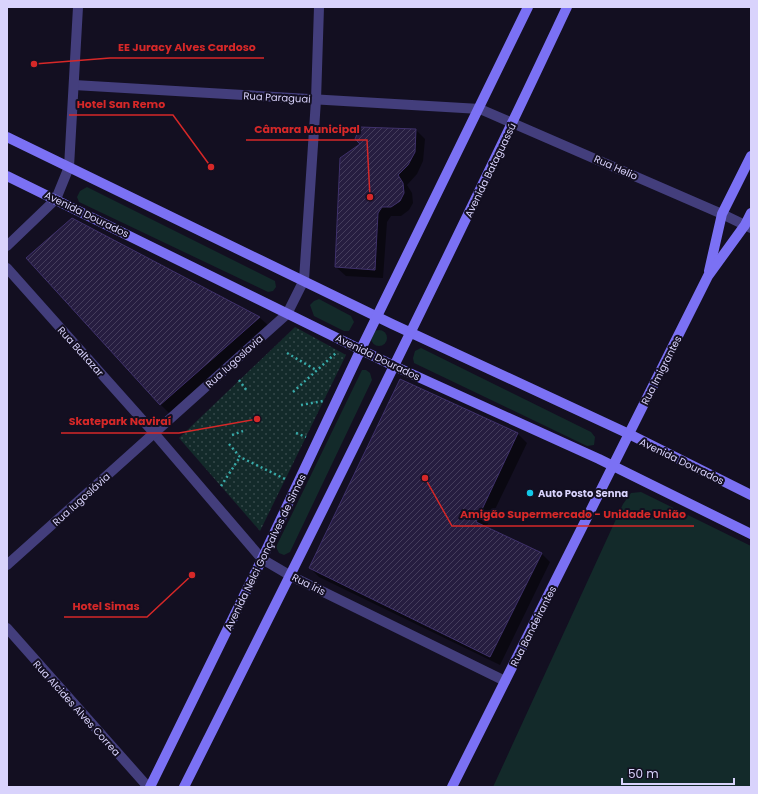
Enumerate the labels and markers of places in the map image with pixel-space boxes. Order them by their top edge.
callout: EE Juracy Alves Cardoso [110,35,264,58]
callout: Hotel San Remo [69,92,173,115]
callout: Câmara Municipal [246,117,367,140]
callout: Skatepark Naviraí [61,410,179,433]
place label: Auto Posto Senna [538,486,628,501]
marker: Auto Posto Senna [525,488,535,498]
callout: Amigão Supermercado - Unidade União [452,503,694,526]
callout: Hotel Simas [64,594,147,617]

